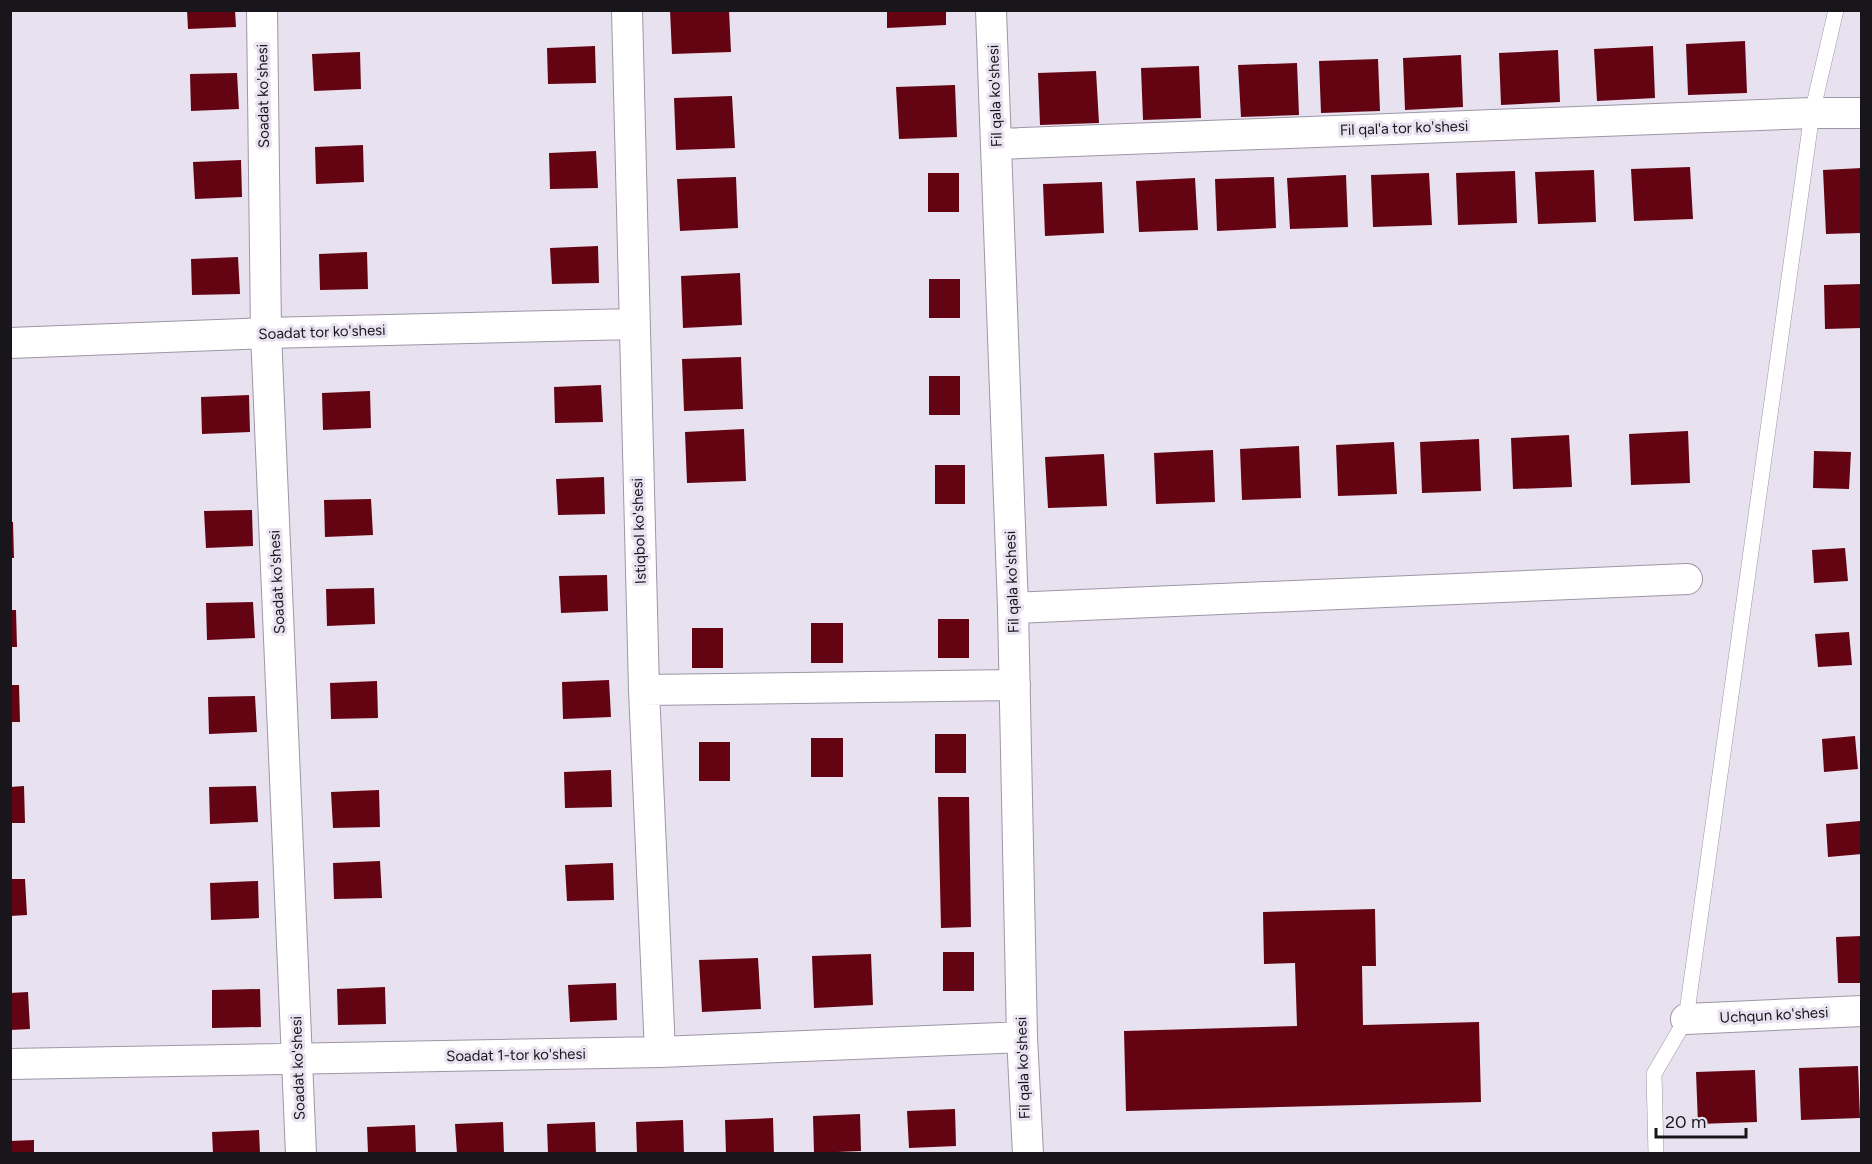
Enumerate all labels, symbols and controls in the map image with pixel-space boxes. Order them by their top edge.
street label: Soadat ko'shesi [253,44,273,148]
street label: Fil qala ko'shesi [984,44,1006,148]
street label: Fil qal'a tor ko'shesi [1339,117,1469,139]
street label: Soadat tor ko'shesi [258,321,386,343]
street label: Istiqbol ko'shesi [628,478,650,584]
street label: Soadat ko'shesi [265,529,289,635]
street label: Fil qala ko'shesi [1001,530,1023,634]
street label: Uchqun ko'shesi [1719,1003,1829,1027]
street label: Soadat ko'shesi [287,1016,309,1120]
street label: Fil qala ko'shesi [1012,1016,1034,1120]
street label: Soadat 1-tor ko'shesi [446,1045,586,1065]
scale bar [1656,1101,1746,1139]
text: 20 m [1665,1111,1706,1133]

